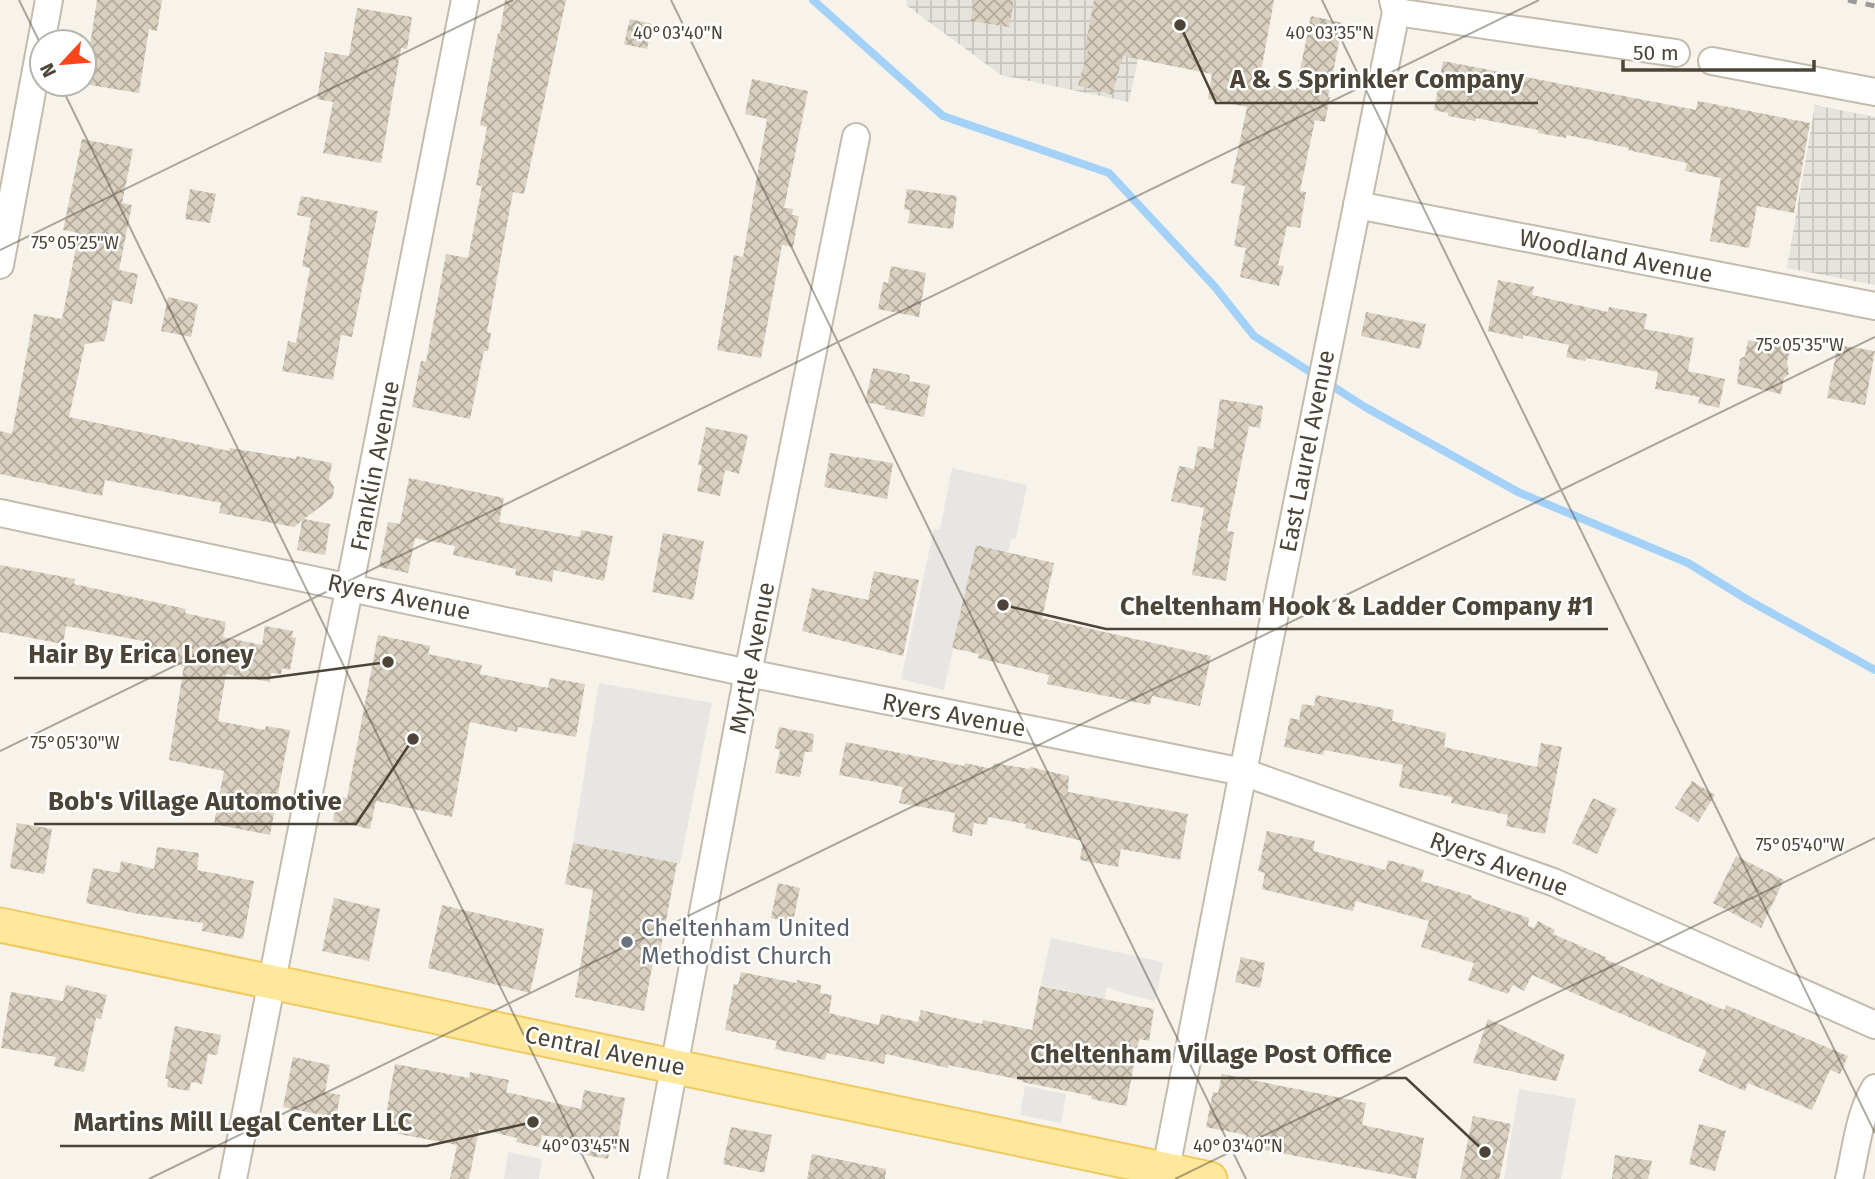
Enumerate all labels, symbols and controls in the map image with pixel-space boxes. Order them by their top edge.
text: 40°03'40"N [633,22,723,44]
text: 40°03'35"N [1286,22,1374,44]
north arrow [28,28,98,98]
scale bar [1623,28,1814,72]
text: 50 m [1633,40,1679,66]
callout: A & S Sprinkler Company [1216,56,1538,103]
text: N [35,60,61,81]
text: A & S Sprinkler Company [1229,64,1524,95]
street label: Woodland Avenue [1517,224,1715,288]
text: 75°05'25"W [31,232,119,254]
text: 75°05'35"W [1756,334,1844,356]
street label: East Laurel Avenue [1274,348,1340,554]
street label: Franklin Avenue [345,379,405,553]
street label: Ryers Avenue [325,568,473,626]
street label: Myrtle Avenue [724,580,780,736]
callout: Cheltenham Hook & Ladder Company #1 [1106,582,1608,629]
text: Cheltenham Hook & Ladder Company #1 [1120,591,1594,622]
callout: Hair By Erica Loney [14,631,268,678]
text: Hair By Erica Loney [28,639,254,670]
street label: Ryers Avenue [880,687,1028,743]
text: 75°05'30"W [30,732,120,754]
callout: Bob's Village Automotive [34,777,356,824]
text: Bob's Village Automotive [48,786,342,817]
street label: Ryers Avenue [1426,826,1572,902]
text: 75°05'40"W [1755,834,1845,856]
place label: Cheltenham United Methodist Church [641,914,850,970]
marker: Cheltenham United Methodist Church [619,934,635,950]
street label: Central Avenue [522,1020,688,1082]
callout: Cheltenham Village Post Office [1017,1031,1406,1078]
text: Cheltenham Village Post Office [1030,1039,1392,1070]
callout: Martins Mill Legal Center LLC [60,1099,427,1146]
text: Martins Mill Legal Center LLC [73,1107,413,1138]
text: 40°03'45"N [542,1135,630,1157]
text: 40°03'40"N [1193,1135,1283,1157]

